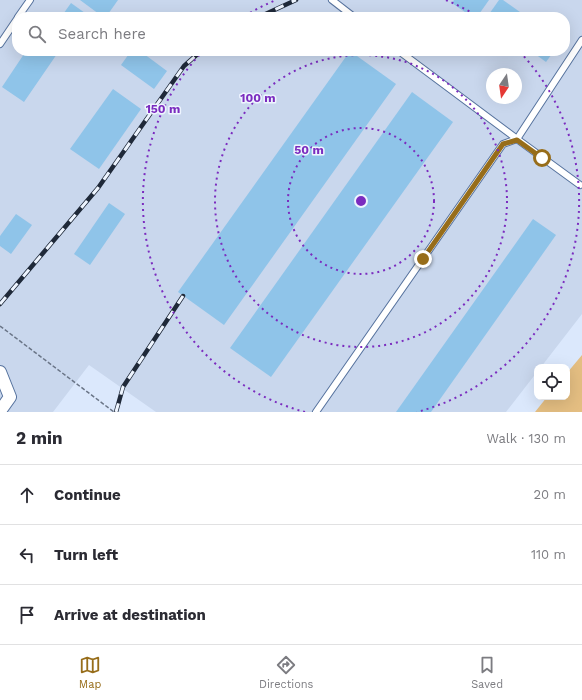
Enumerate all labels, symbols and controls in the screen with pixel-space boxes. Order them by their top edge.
search box [12,12,570,56]
icon: search [26,23,48,45]
text: Search here [58,25,146,43]
north arrow [486,68,522,104]
text: 100 m [240,91,276,105]
text: 150 m [146,102,180,116]
text: 50 m [294,143,324,157]
route start [533,149,551,167]
centre of rings [354,194,368,208]
route end [414,250,432,268]
map controls [534,364,570,400]
button: locate [534,364,570,400]
text: 2 min [16,428,62,448]
text: Walk · 130 m [487,431,566,446]
icon: ahead [16,484,38,506]
text: Continue [54,486,121,504]
text: 20 m [534,487,566,502]
icon: left [16,544,38,566]
text: Turn left [54,546,118,564]
text: 110 m [531,547,566,562]
icon: arrive [16,604,38,626]
text: Arrive at destination [54,606,206,624]
tab: Map [79,654,101,691]
tab: Directions [259,654,313,691]
tab: Saved [471,654,503,691]

